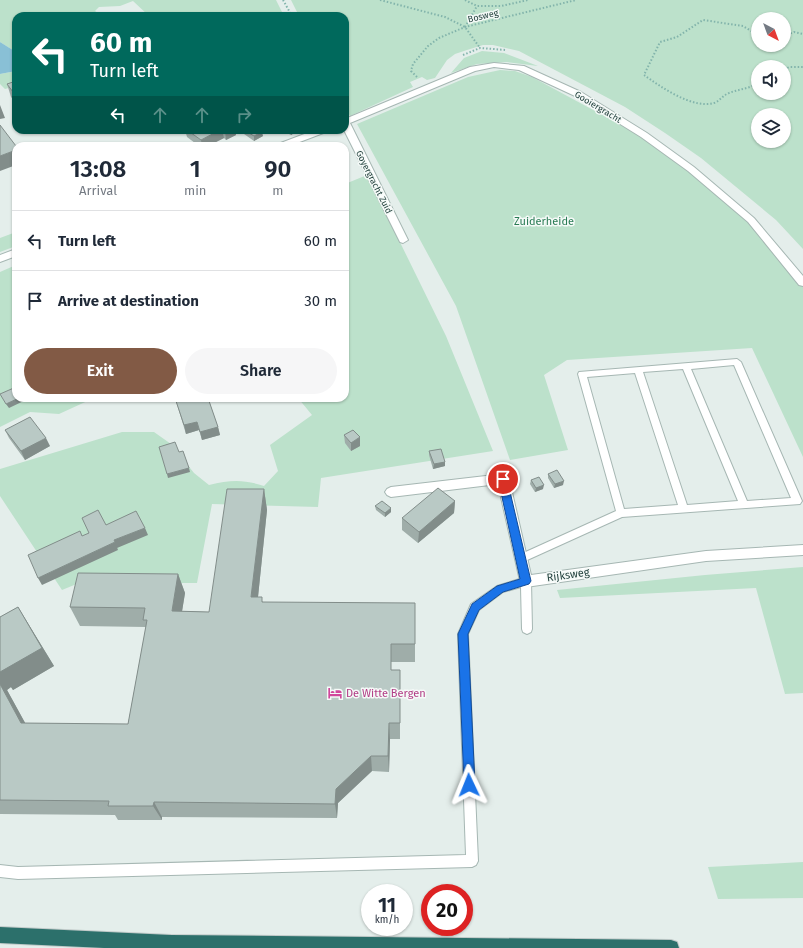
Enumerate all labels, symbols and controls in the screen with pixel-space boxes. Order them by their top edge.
street label: Bosweg [467,8,499,24]
north arrow [751,12,791,52]
map controls [751,12,791,148]
text: 60 m [90,26,152,59]
icon: left [24,28,76,80]
text: Turn left [90,60,159,82]
button: sound [751,60,791,100]
street label: Gooiergracht [573,89,624,125]
icon: left [107,104,129,126]
icon: ahead [149,104,171,126]
icon: ahead [191,104,213,126]
icon: right [233,104,255,126]
button: layers [751,108,791,148]
street label: Goyergracht Zuid [354,149,394,215]
text: 13:08 [70,155,126,183]
text: 1 [190,155,201,183]
text: 90 [264,155,291,183]
text: Arrival [79,183,117,198]
text: min [184,183,207,198]
text: m [272,183,283,198]
park label: Zuiderheide [514,215,574,228]
icon: left [24,230,46,252]
text: Turn left [58,232,116,250]
text: 60 m [304,232,337,250]
icon: arrive [24,290,46,312]
text: Arrive at destination [58,292,199,310]
text: 30 m [304,292,337,310]
button: Exit [24,348,177,394]
button: Share [185,348,337,394]
pin [486,462,520,496]
icon: arrive [492,468,514,490]
street label: Rijksweg [546,566,591,584]
hotel icon: De Witte Bergen [327,685,343,701]
place label: De Witte Bergen [346,687,426,700]
position arrow [448,764,490,806]
speed limit sign: 20 [421,884,473,936]
text: 11 [378,893,396,917]
text: km/h [375,914,399,926]

